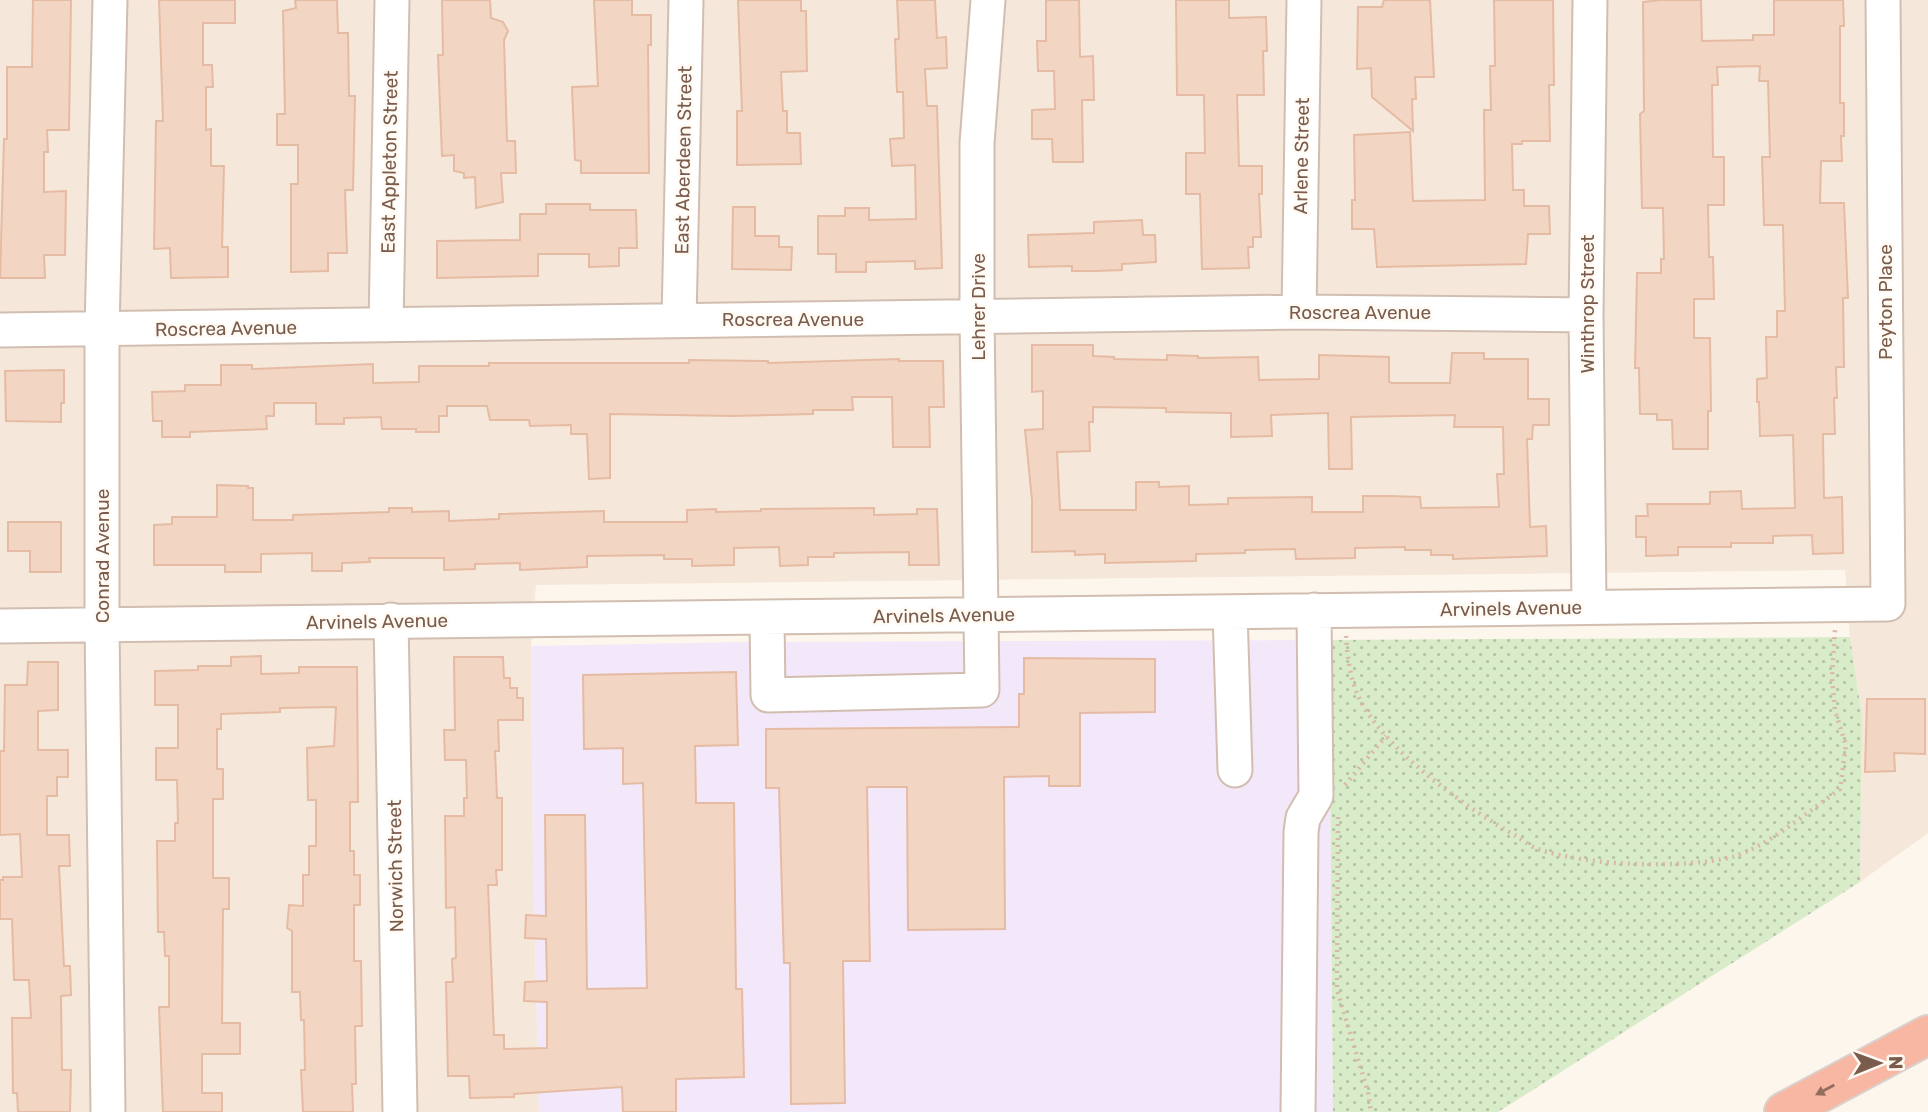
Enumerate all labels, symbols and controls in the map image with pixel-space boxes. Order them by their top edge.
street label: East Aberdeen Street [670,65,697,255]
street label: East Appleton Street [376,70,403,254]
street label: Arlene Street [1289,97,1314,215]
street label: Winthrop Street [1576,234,1599,374]
street label: Peyton Place [1874,244,1897,360]
street label: Lehrer Drive [967,253,990,361]
street label: Roscrea Avenue [1289,301,1431,324]
street label: Roscrea Avenue [722,308,864,331]
street label: Roscrea Avenue [155,316,297,341]
street label: Conrad Avenue [91,489,114,623]
street label: Arvinels Avenue [1440,596,1582,621]
street label: Arvinels Avenue [873,603,1015,628]
street label: Arvinels Avenue [306,609,448,634]
street label: Norwich Street [383,799,408,933]
north arrow [1844,1028,1914,1098]
text: N [1884,1056,1907,1070]
one-way arrow [1815,1085,1835,1096]

